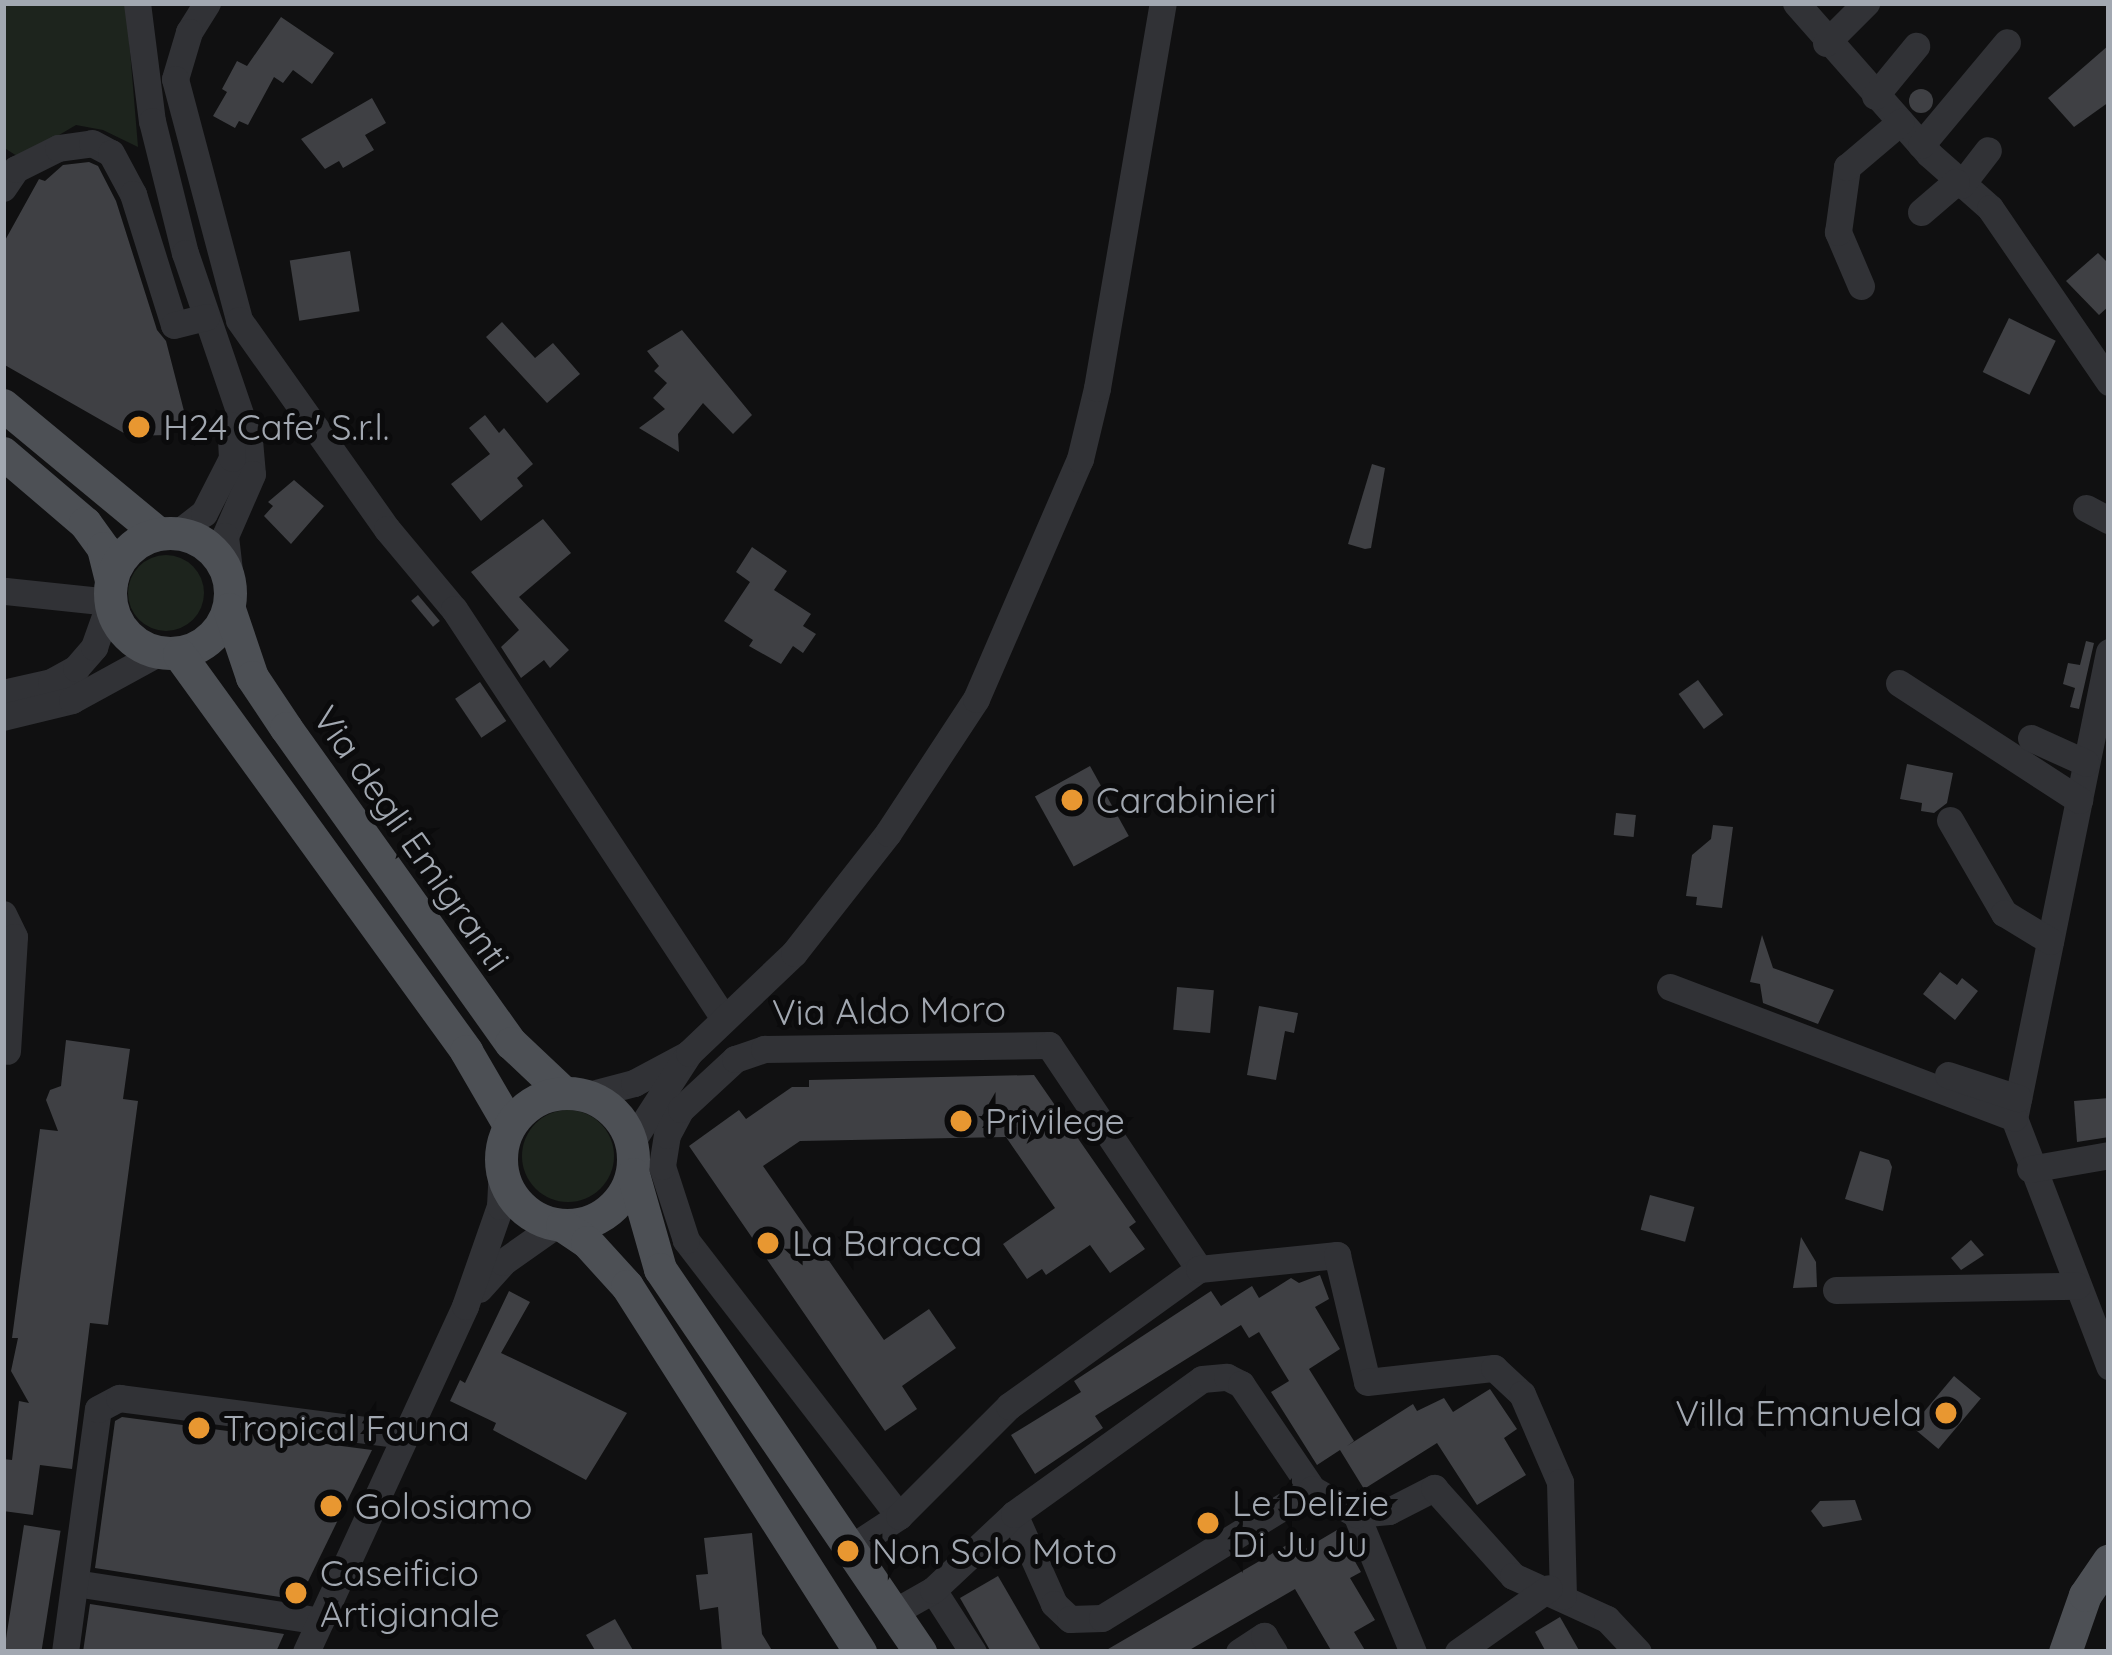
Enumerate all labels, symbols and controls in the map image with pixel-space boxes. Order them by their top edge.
place label: H24 Cafe' S.r.l. [163,405,389,449]
marker: H24 Cafe' S.r.l. [126,414,152,440]
street label: Via degli Emigranti [305,697,519,979]
place label: Carabinieri [1096,778,1277,822]
marker: Carabinieri [1059,787,1085,813]
street label: Via Aldo Moro [772,986,1006,1034]
place label: Privilege [985,1099,1125,1143]
marker: Privilege [948,1108,974,1134]
place label: La Baracca [792,1221,982,1265]
marker: La Baracca [755,1230,781,1256]
place label: Villa Emanuela [1675,1391,1922,1435]
marker: Villa Emanuela [1933,1400,1959,1426]
place label: Tropical Fauna [223,1406,470,1450]
marker: Tropical Fauna [186,1415,212,1441]
place label: Le Delizie Di Ju Ju [1232,1480,1389,1565]
place label: Golosiamo [355,1484,532,1528]
marker: Golosiamo [318,1493,344,1519]
marker: Le Delizie Di Ju Ju [1195,1510,1221,1536]
place label: Non Solo Moto [872,1529,1117,1573]
marker: Non Solo Moto [835,1538,861,1564]
place label: Caseificio Artigianale [320,1550,500,1635]
marker: Caseificio Artigianale [283,1580,309,1606]

